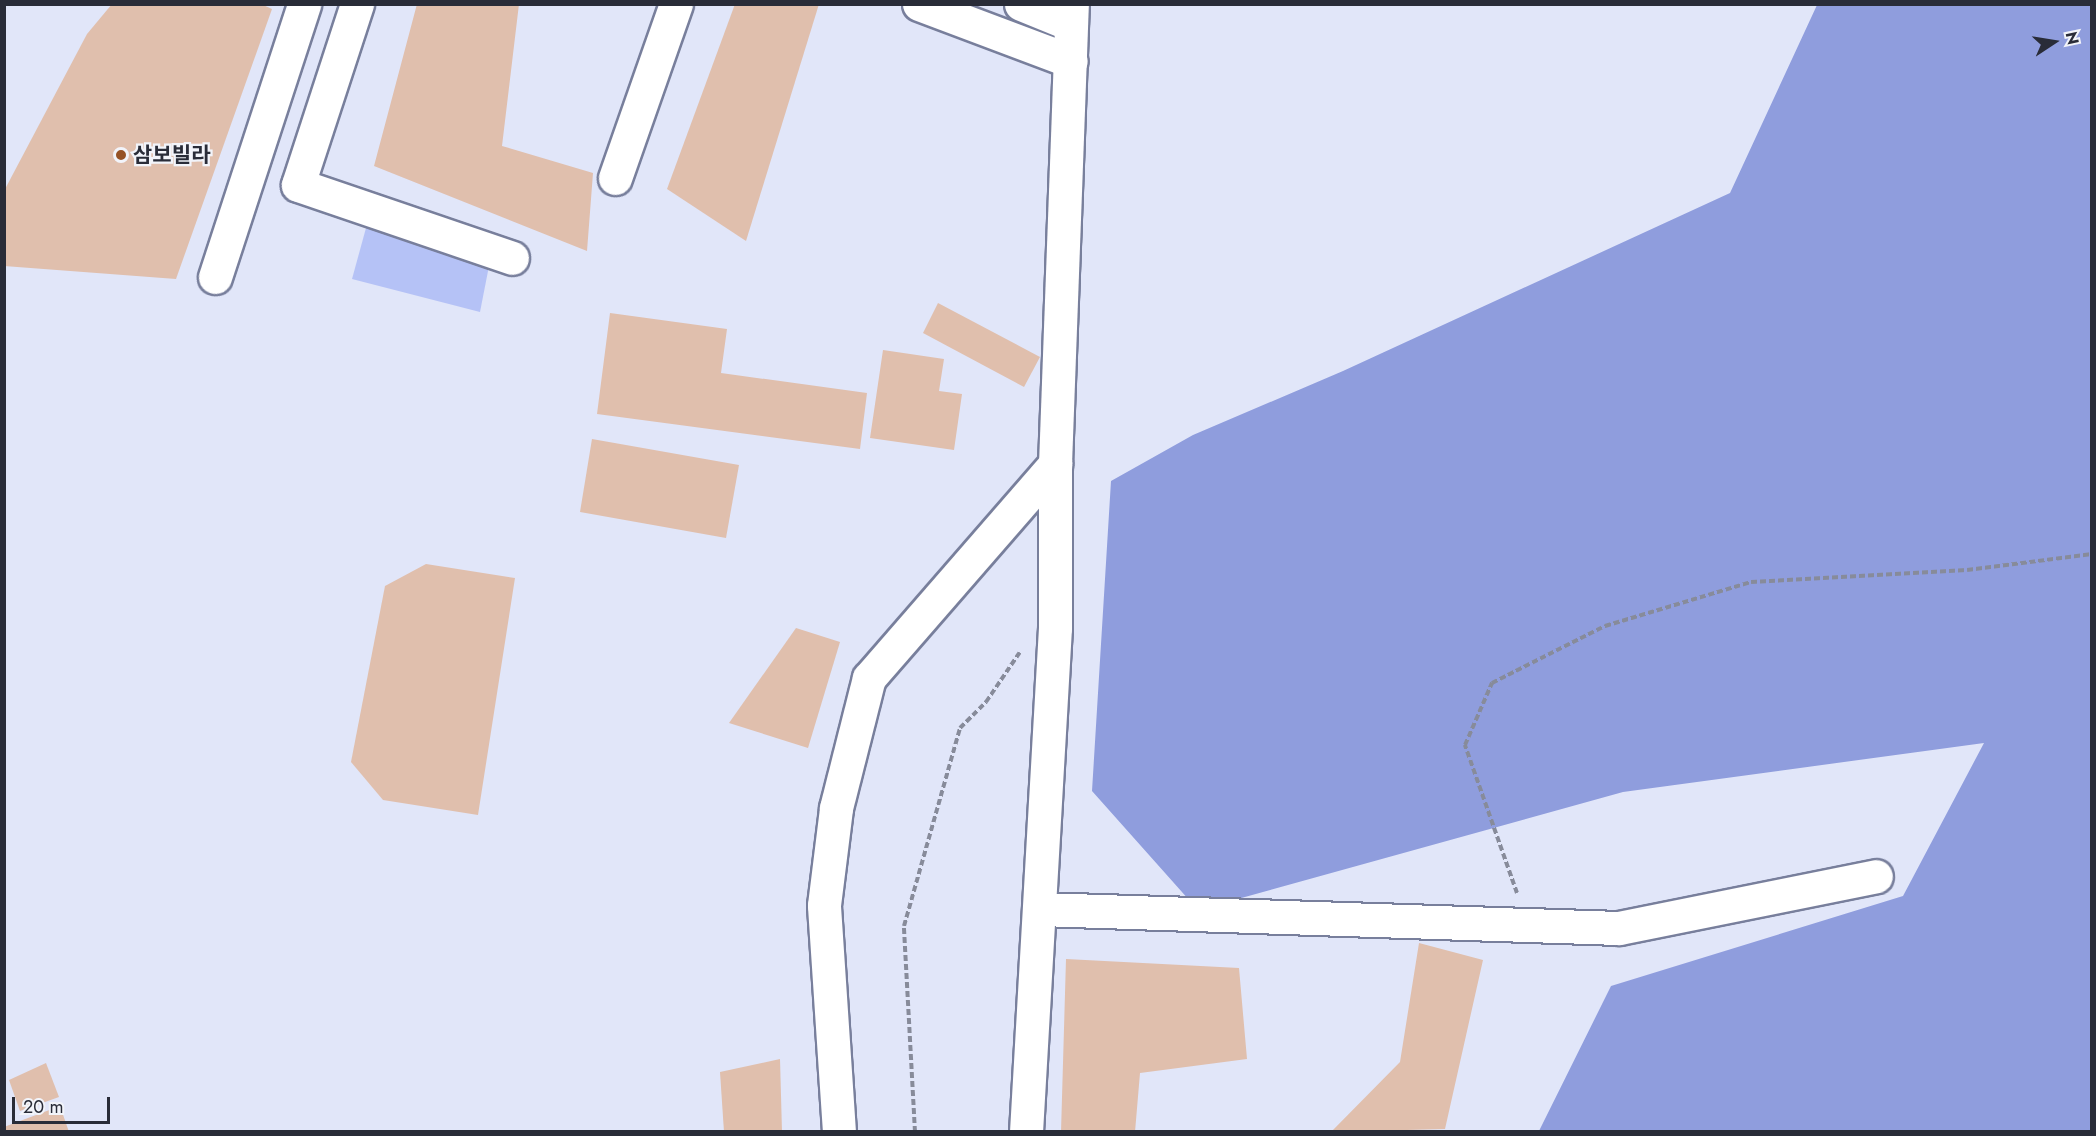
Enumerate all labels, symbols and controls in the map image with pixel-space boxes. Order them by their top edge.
north arrow [2024,12,2084,72]
text: N [2060,30,2085,47]
place label: 삼보빌라 [133,142,210,168]
marker: 삼보빌라 [114,148,128,162]
scale bar [15,1085,112,1123]
text: 20 m [23,1094,63,1120]

